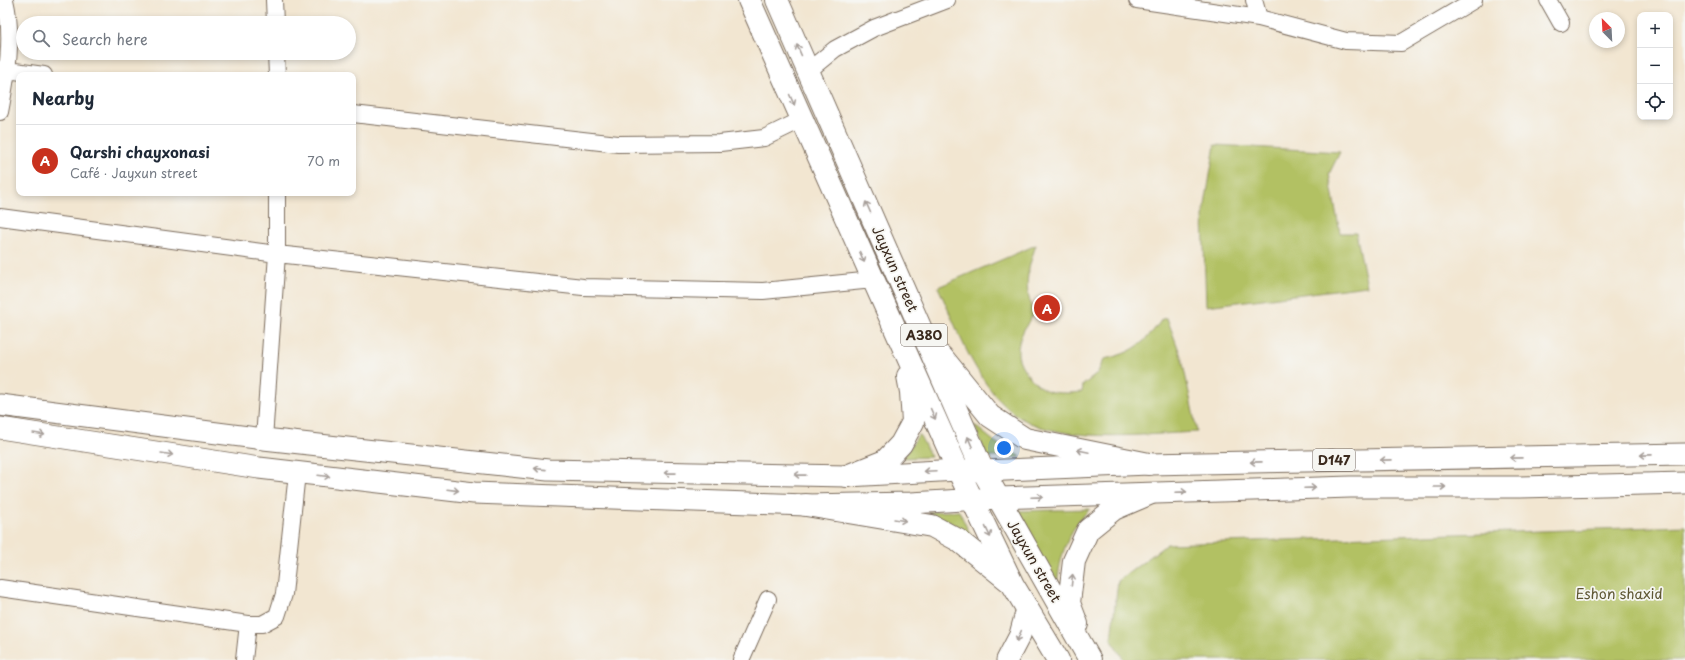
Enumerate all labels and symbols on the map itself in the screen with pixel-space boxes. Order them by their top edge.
north arrow [1589,12,1625,48]
one-way arrow [795,44,802,56]
one-way arrow [789,93,797,105]
one-way arrow [864,202,871,214]
street label: Jayxun street [867,222,924,316]
one-way arrow [859,251,867,263]
pin: A [1034,293,1060,323]
road number: A380 [901,324,947,346]
one-way arrow [930,408,937,420]
one-way arrow [32,430,45,438]
one-way arrow [966,436,974,448]
your location [994,438,1014,458]
one-way arrow [1077,447,1090,455]
road number: D147 [1313,449,1355,471]
one-way arrow [160,450,173,458]
one-way arrow [1640,451,1653,458]
one-way arrow [1510,454,1523,462]
one-way arrow [1380,456,1393,463]
one-way arrow [1250,458,1263,466]
one-way arrow [534,466,547,473]
one-way arrow [924,468,937,475]
one-way arrow [664,469,677,477]
one-way arrow [794,471,807,479]
one-way arrow [317,472,330,479]
one-way arrow [1433,483,1446,491]
one-way arrow [1303,485,1316,492]
one-way arrow [446,487,459,494]
one-way arrow [1174,489,1187,496]
one-way arrow [1030,493,1043,501]
street label: Jayxun street [1002,515,1067,606]
one-way arrow [893,516,906,524]
one-way arrow [985,525,992,537]
one-way arrow [1068,573,1076,586]
park label: Eshon shaxid [1575,583,1663,604]
one-way arrow [1015,629,1022,641]

